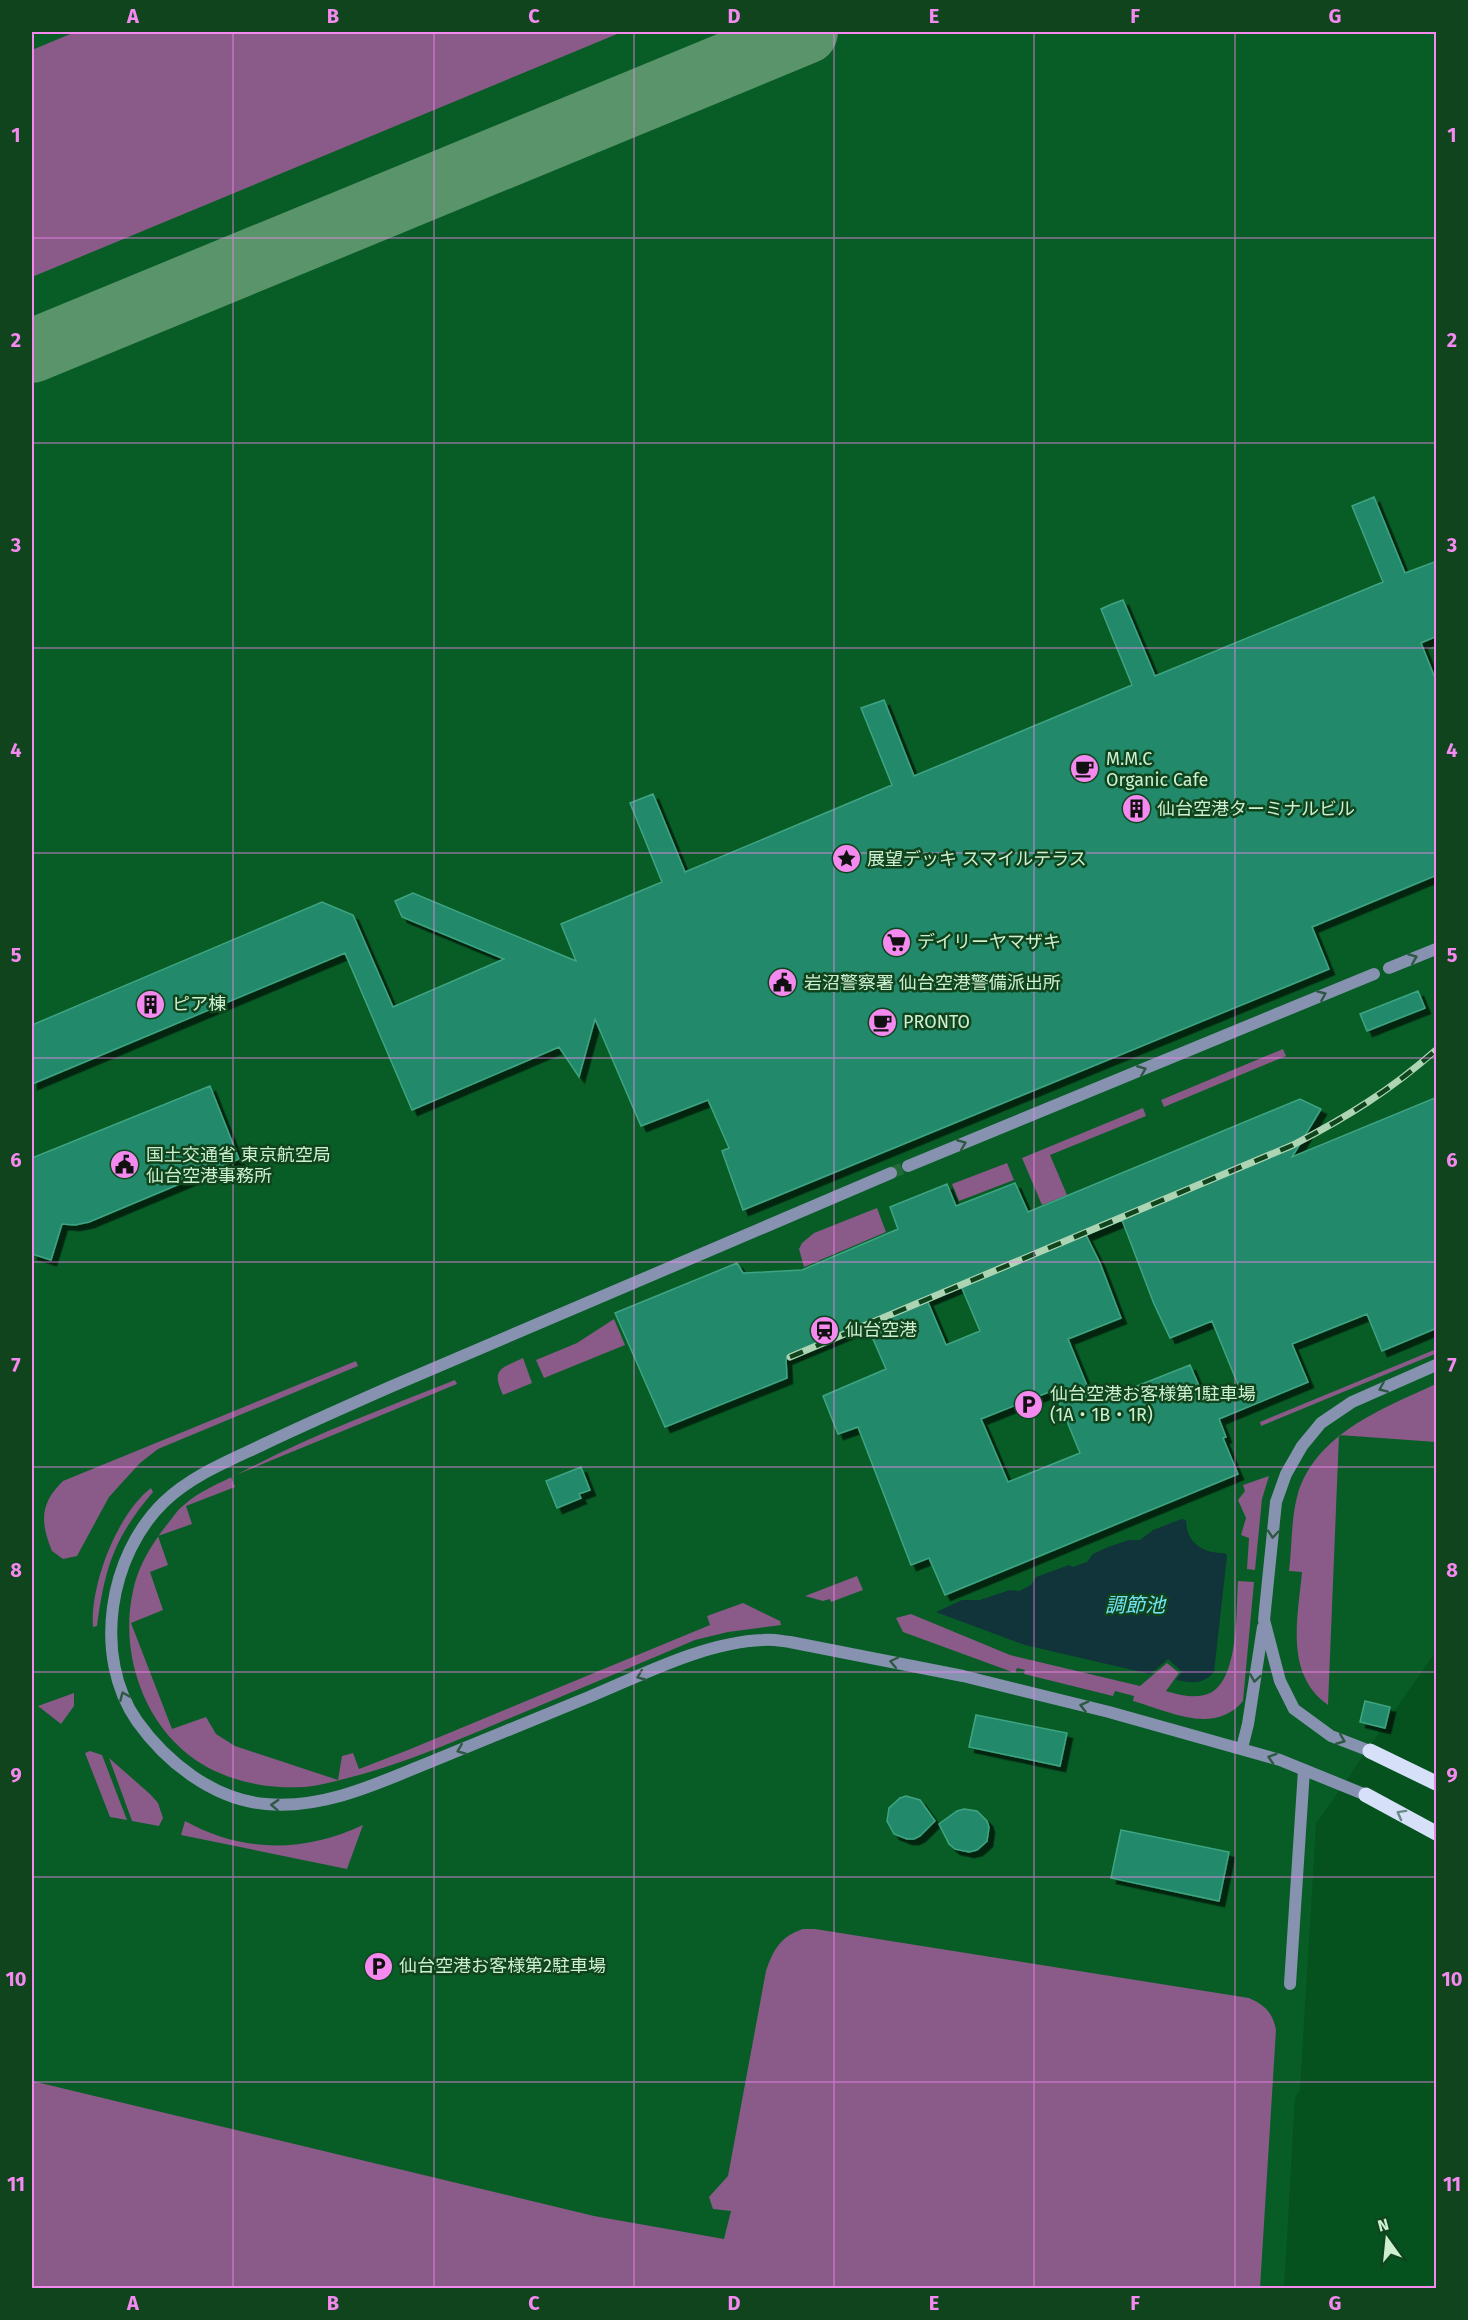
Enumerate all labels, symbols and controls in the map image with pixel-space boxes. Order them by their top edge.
text: A [126,4,140,28]
text: B [327,4,339,28]
text: C [528,4,540,28]
text: D [727,4,741,28]
text: E [929,4,939,28]
text: F [1130,4,1140,28]
text: G [1329,4,1341,28]
text: 1 [11,123,21,147]
text: 1 [1447,123,1457,147]
text: 2 [11,328,21,352]
text: 2 [1447,328,1457,352]
text: 3 [10,533,21,557]
text: 3 [1446,533,1457,557]
text: 4 [10,738,22,762]
text: 4 [1446,738,1458,762]
place label: M.M.C Organic Cafe [1106,748,1208,791]
cafe icon: M.M.C Organic Cafe [1069,753,1101,785]
building icon: 仙台空港ターミナルビル [1120,793,1152,825]
place label: 仙台空港ターミナルビル [1157,798,1355,820]
place icon: 展望デッキ スマイルテラス [830,843,862,875]
place label: 展望デッキ スマイルテラス [867,848,1087,870]
supermarket icon: デイリーヤマザキ [880,926,912,958]
place label: デイリーヤマザキ [917,931,1061,953]
text: 5 [11,943,22,967]
text: 5 [1447,943,1458,967]
one-way arrow [1406,953,1417,965]
public building icon: 岩沼警察署 仙台空港警備派出所 [767,967,799,999]
place label: 岩沼警察署 仙台空港警備派出所 [804,972,1061,994]
building icon: ピア棟 [135,988,167,1020]
one-way arrow [1316,990,1327,1002]
place label: ピア棟 [172,993,226,1015]
cafe icon: PRONTO [866,1006,898,1038]
place label: PRONTO [903,1011,970,1033]
one-way arrow [1136,1065,1147,1077]
one-way arrow [955,1139,966,1151]
place label: 国土交通省 東京航空局 仙台空港事務所 [146,1144,331,1187]
text: 6 [10,1148,22,1172]
text: 6 [1446,1148,1458,1172]
public building icon: 国土交通省 東京航空局 仙台空港事務所 [109,1149,141,1181]
station icon: 仙台空港 [808,1314,840,1346]
place label: 仙台空港 [845,1319,917,1341]
text: 7 [11,1353,21,1377]
text: 7 [1447,1353,1457,1377]
one-way arrow [1378,1381,1389,1393]
place label: 仙台空港お客様第1駐車場 (1A・1B・1R) [1050,1383,1256,1426]
parking icon: 仙台空港お客様第1駐車場 (1A・1B・1R) [1013,1388,1045,1420]
one-way arrow [1267,1529,1280,1538]
text: 8 [10,1558,22,1582]
text: 8 [1446,1558,1458,1582]
water label: 調節池 [1105,1593,1167,1617]
one-way arrow [890,1656,900,1669]
one-way arrow [636,1669,647,1681]
one-way arrow [1250,1673,1262,1682]
one-way arrow [119,1692,131,1703]
one-way arrow [1080,1700,1090,1713]
one-way arrow [1334,1733,1345,1745]
one-way arrow [456,1743,467,1755]
one-way arrow [1267,1752,1278,1765]
text: 9 [10,1763,22,1787]
text: 9 [1446,1763,1458,1787]
one-way arrow [271,1798,280,1811]
one-way arrow [1397,1810,1407,1821]
parking icon: 仙台空港お客様第2駐車場 [362,1950,394,1982]
place label: 仙台空港お客様第2駐車場 [399,1955,606,1977]
text: 10 [6,1967,26,1991]
text: 10 [1442,1967,1462,1991]
text: 11 [7,2172,25,2196]
text: 11 [1443,2172,1461,2196]
north arrow [1357,2209,1417,2269]
text: N [1376,2214,1391,2236]
text: A [126,2291,140,2315]
text: B [327,2291,339,2315]
text: C [528,2291,540,2315]
text: D [727,2291,741,2315]
text: E [929,2291,939,2315]
text: F [1130,2291,1140,2315]
text: G [1329,2291,1341,2315]

